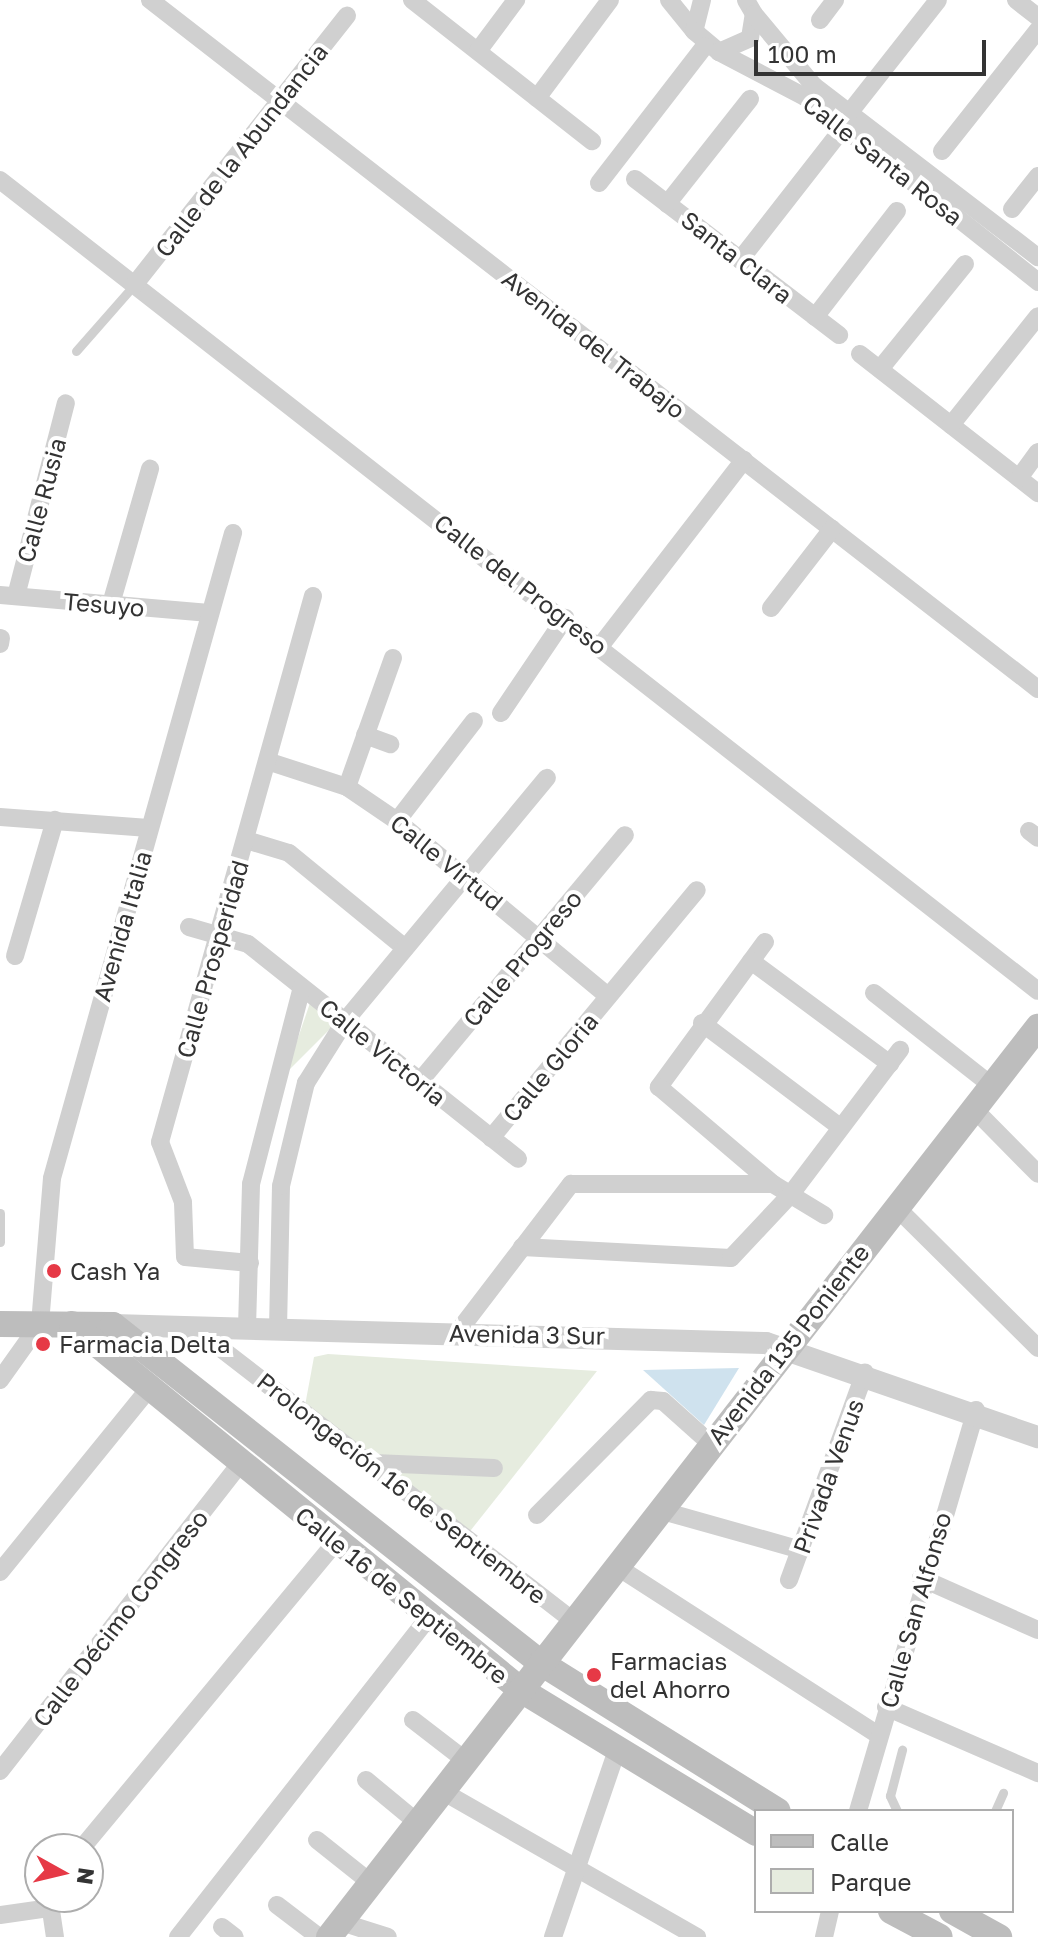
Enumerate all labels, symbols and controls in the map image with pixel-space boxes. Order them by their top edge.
scale bar [758,24,990,74]
street label: Calle de la Abundancia [149,37,333,263]
text: 100 m [768,39,837,68]
street label: Calle Santa Rosa [798,89,968,231]
street label: Santa Clara [676,205,798,309]
street label: Avenida del Trabajo [497,264,691,424]
street label: Calle Rusia [11,434,71,566]
street label: Calle del Progreso [429,508,613,660]
street label: Tesuyo [62,586,146,622]
street label: Calle Virtud [385,808,509,916]
street label: Avenida Italia [87,847,157,1005]
street label: Calle Prosperidad [170,857,254,1061]
street label: Calle Progreso [457,884,587,1032]
street label: Calle Victoria [314,992,452,1112]
street label: Calle Gloria [496,1007,604,1127]
street label: Avenida 135 Poniente [701,1238,875,1450]
place label: Cash Ya [70,1257,160,1285]
marker: Cash Ya [45,1262,63,1280]
street label: Avenida 3 Sur [449,1318,605,1350]
place label: Farmacia Delta [59,1330,231,1358]
marker: Farmacia Delta [34,1335,52,1353]
street label: Prolongación 16 de Septiembre [252,1366,552,1610]
street label: Privada Venus [787,1395,869,1557]
street label: Calle 16 de Septiembre [290,1500,514,1690]
street label: Calle Décimo Congreso [26,1504,214,1732]
street label: Calle San Alfonso [873,1509,957,1711]
place label: Farmacias del Ahorro [610,1647,730,1703]
marker: Farmacias del Ahorro [585,1666,603,1684]
legend [754,1809,1014,1913]
text: Calle [830,1827,889,1856]
north arrow [24,1833,104,1913]
text: N [72,1866,101,1886]
text: Parque [830,1867,911,1896]

